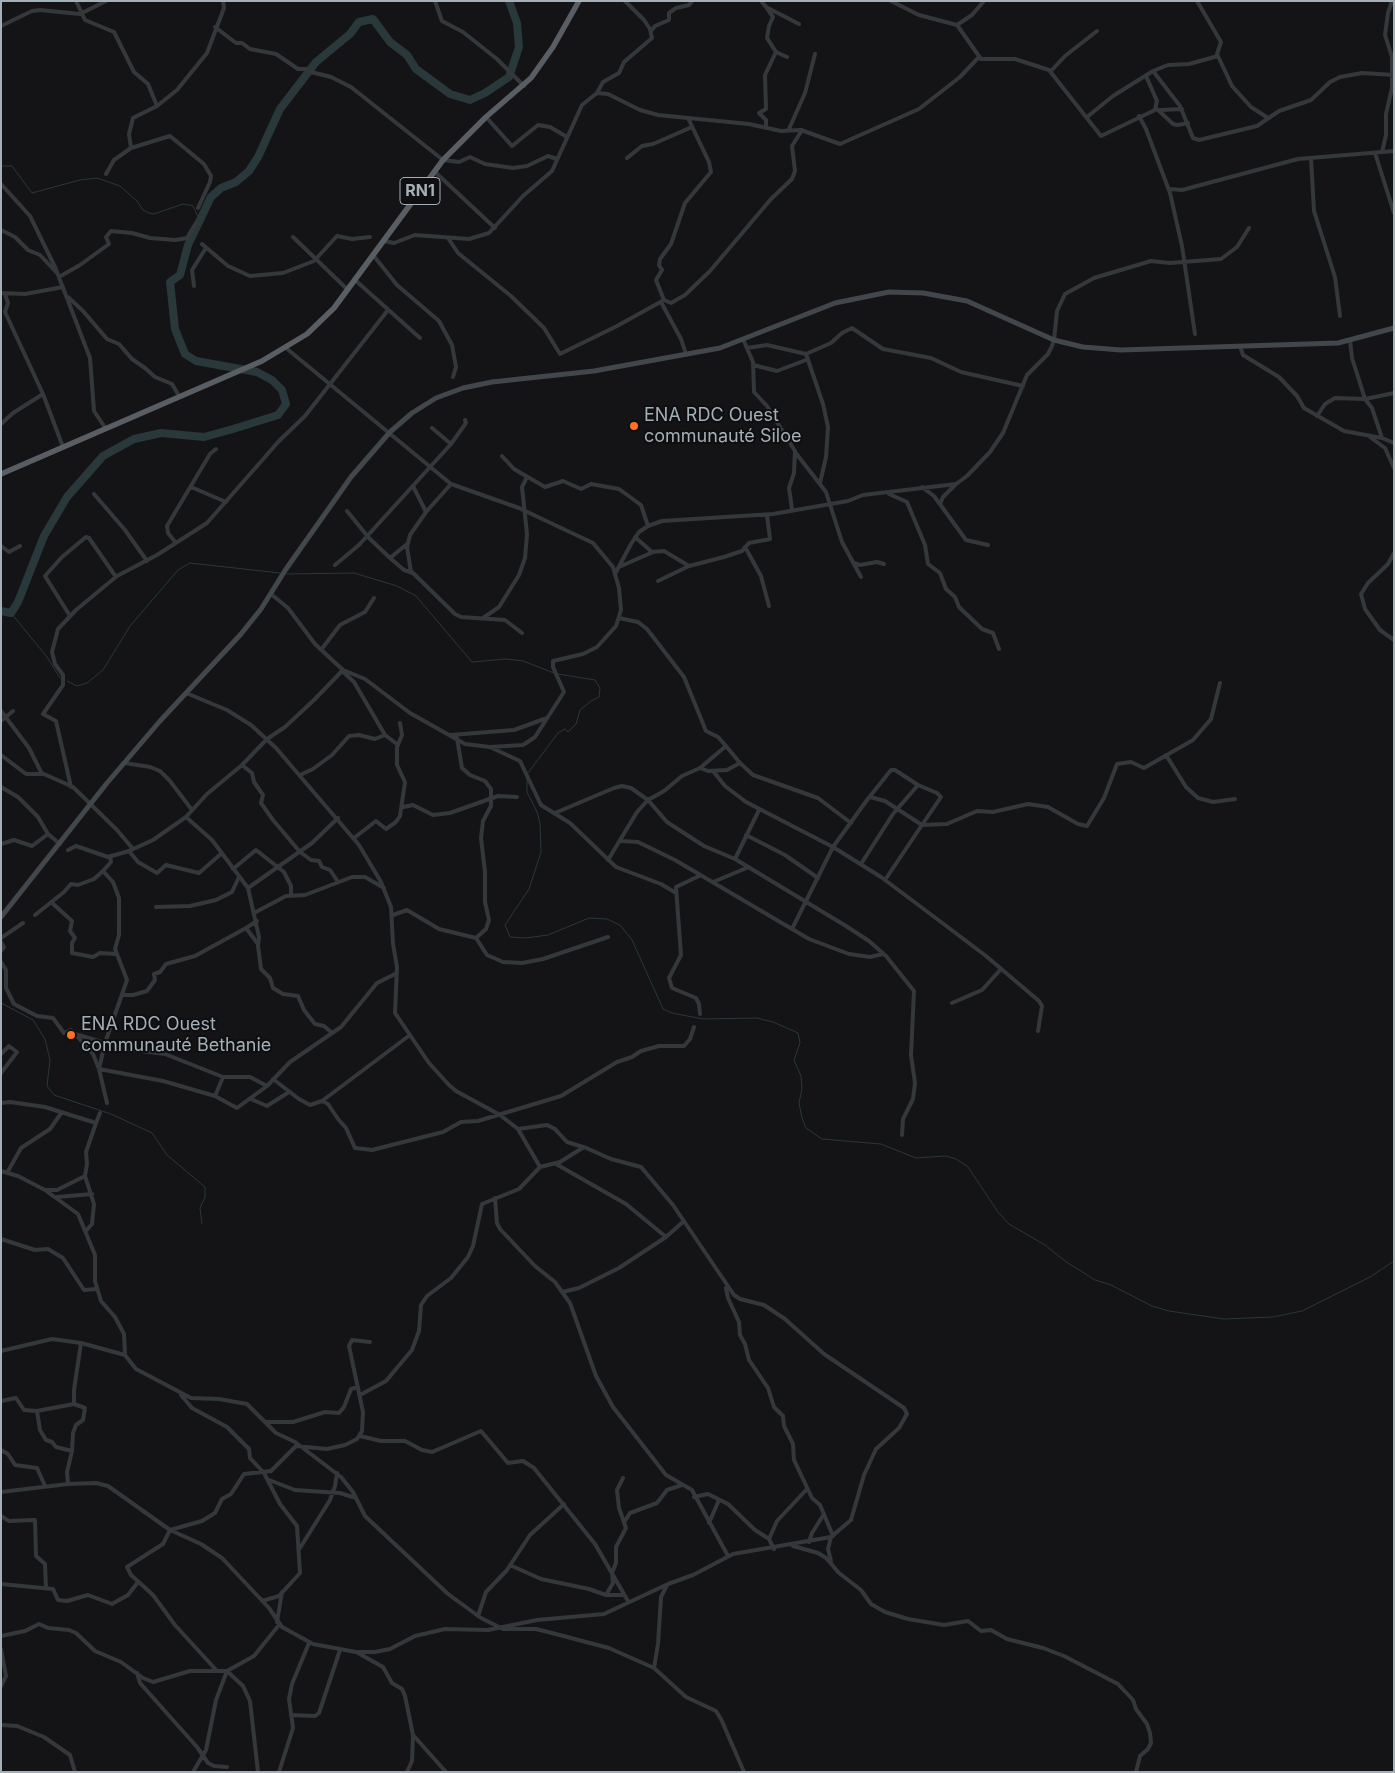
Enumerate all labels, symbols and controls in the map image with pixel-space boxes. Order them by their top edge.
road number: RN1 [400,178,440,205]
place label: ENA RDC Ouest communauté Siloe [644,405,801,448]
marker: ENA RDC Ouest communauté Siloe [628,420,640,432]
place label: ENA RDC Ouest communauté Bethanie [81,1014,271,1056]
marker: ENA RDC Ouest communauté Bethanie [65,1029,77,1041]

